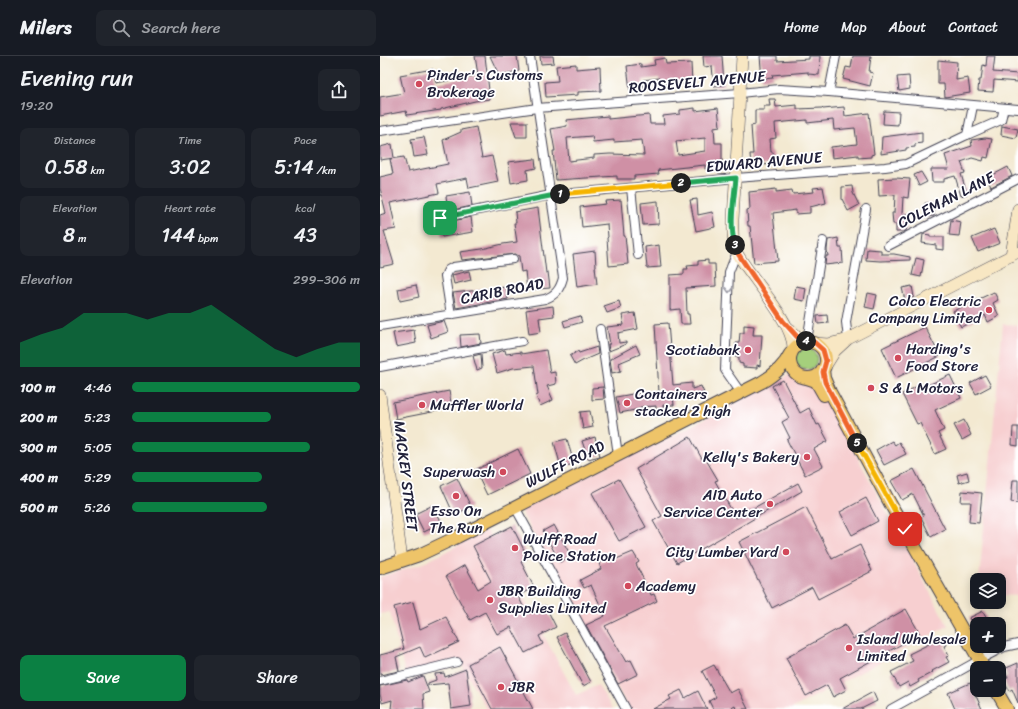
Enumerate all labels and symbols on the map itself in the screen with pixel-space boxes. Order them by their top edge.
place label: Pinder's Customs Brokerage [427,62,543,105]
street label: ROOSEVELT AVENUE [628,63,768,101]
marker: Pinder's Customs Brokerage [414,79,424,89]
street label: EDWARD AVENUE [705,144,825,180]
street label: COLEMAN LANE [893,164,1001,236]
pin: 2 [671,173,691,193]
pin: 1 [550,184,570,204]
pin [423,201,457,235]
pin: 3 [725,235,745,255]
street label: CARIB ROAD [458,270,546,312]
one-way arrow [724,287,733,293]
place label: Colco Electric Company Limited [869,288,982,331]
marker: Colco Electric Company Limited [984,305,994,315]
pin: 4 [796,331,816,351]
place label: Harding's Food Store [906,336,979,379]
place label: Scotiabank [666,337,740,363]
marker: Scotiabank [743,345,753,355]
marker: Harding's Food Store [893,353,903,363]
place label: S & L Motors [879,375,964,401]
place label: Containers stacked 2 high [634,381,731,424]
marker: S & L Motors [866,383,876,393]
place label: Muffler World [430,392,524,418]
marker: Containers stacked 2 high [622,398,632,408]
marker: Muffler World [417,400,427,410]
street label: MACKEY STREET [386,419,426,534]
street label: WULFF ROAD [521,433,609,495]
pin: 5 [847,433,867,453]
place label: Kelly's Bakery [703,444,799,470]
marker: Kelly's Bakery [802,452,812,462]
place label: Superwash [423,459,495,485]
marker: Superwash [498,467,508,477]
place label: AID Auto Service Center [663,482,763,525]
marker: Esso On The Run [451,491,461,501]
place label: Esso On The Run [429,498,483,541]
marker: AID Auto Service Center [765,499,775,509]
pin [888,512,922,546]
place label: Wulff Road Police Station [523,526,616,569]
place label: City Lumber Yard [666,539,779,565]
marker: Wulff Road Police Station [510,543,520,553]
marker: City Lumber Yard [781,547,791,557]
place label: Academy [635,573,696,599]
place label: JBR Building Supplies Limited [497,578,607,621]
marker: Academy [623,581,633,591]
marker: JBR Building Supplies Limited [485,595,495,605]
place label: Island Wholesale Limited [856,626,967,669]
marker: Island Wholesale Limited [844,643,854,653]
place label: JBR [508,674,535,700]
marker: JBR [496,682,506,692]

